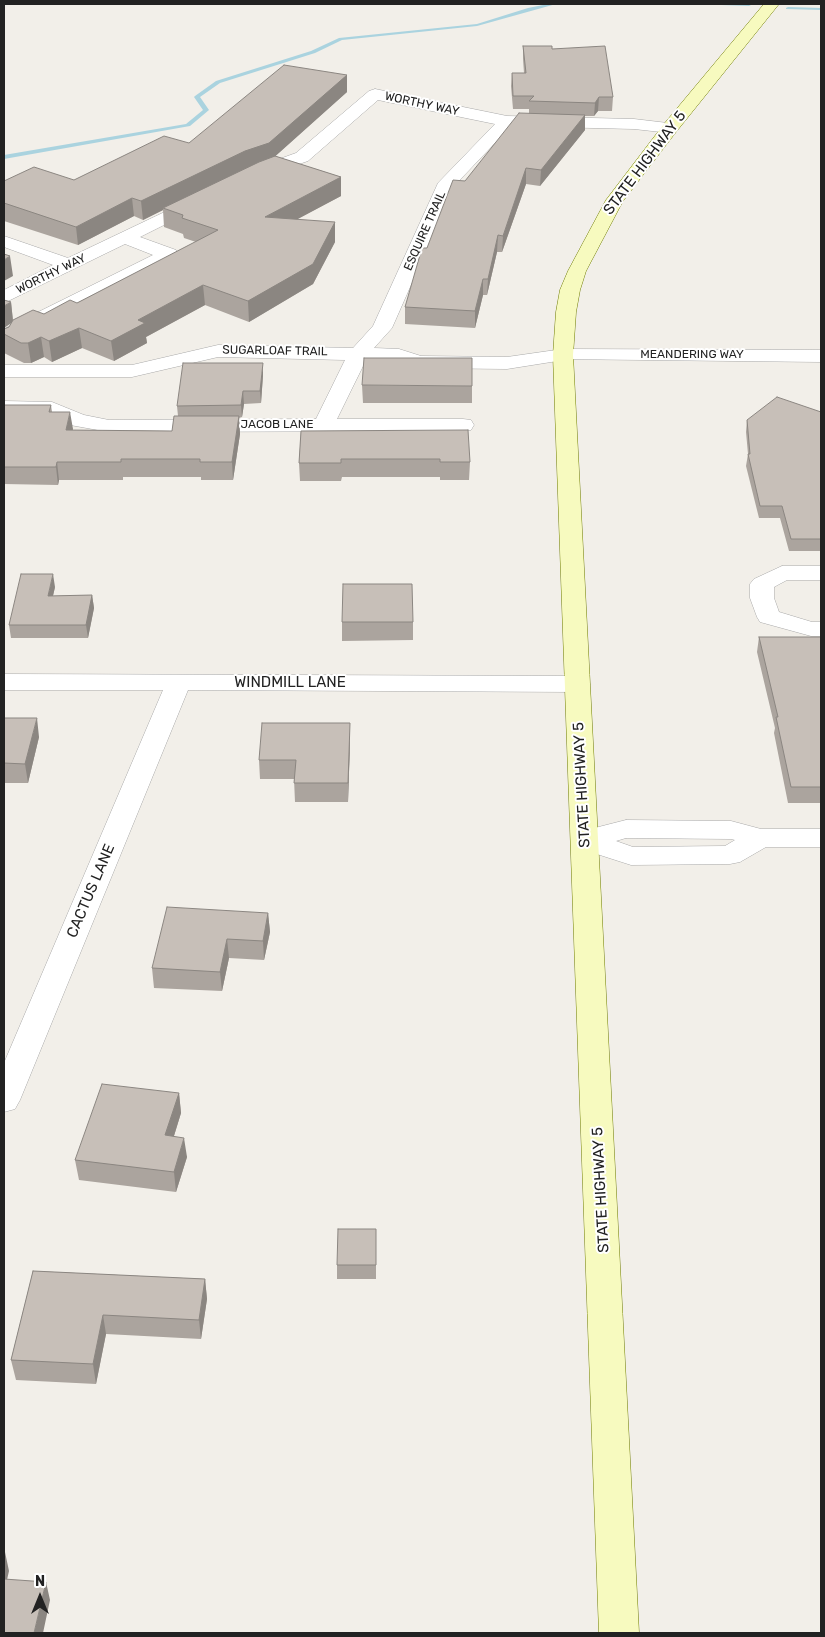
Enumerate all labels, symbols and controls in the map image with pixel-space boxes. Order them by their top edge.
street label: WORTHY WAY [383,89,461,119]
street label: STATE HIGHWAY 5 [600,107,690,219]
street label: ESQUIRE TRAIL [401,189,449,273]
street label: WORTHY WAY [14,251,88,297]
street label: SUGARLOAF TRAIL [222,343,328,359]
street label: MEANDERING WAY [640,348,744,362]
street label: JACOB LANE [241,418,313,432]
street label: WINDMILL LANE [234,674,346,692]
street label: STATE HIGHWAY 5 [570,722,594,848]
street label: CACTUS LANE [63,841,119,941]
street label: STATE HIGHWAY 5 [589,1127,613,1253]
north arrow [15,1572,65,1622]
text: N [35,1573,45,1590]

